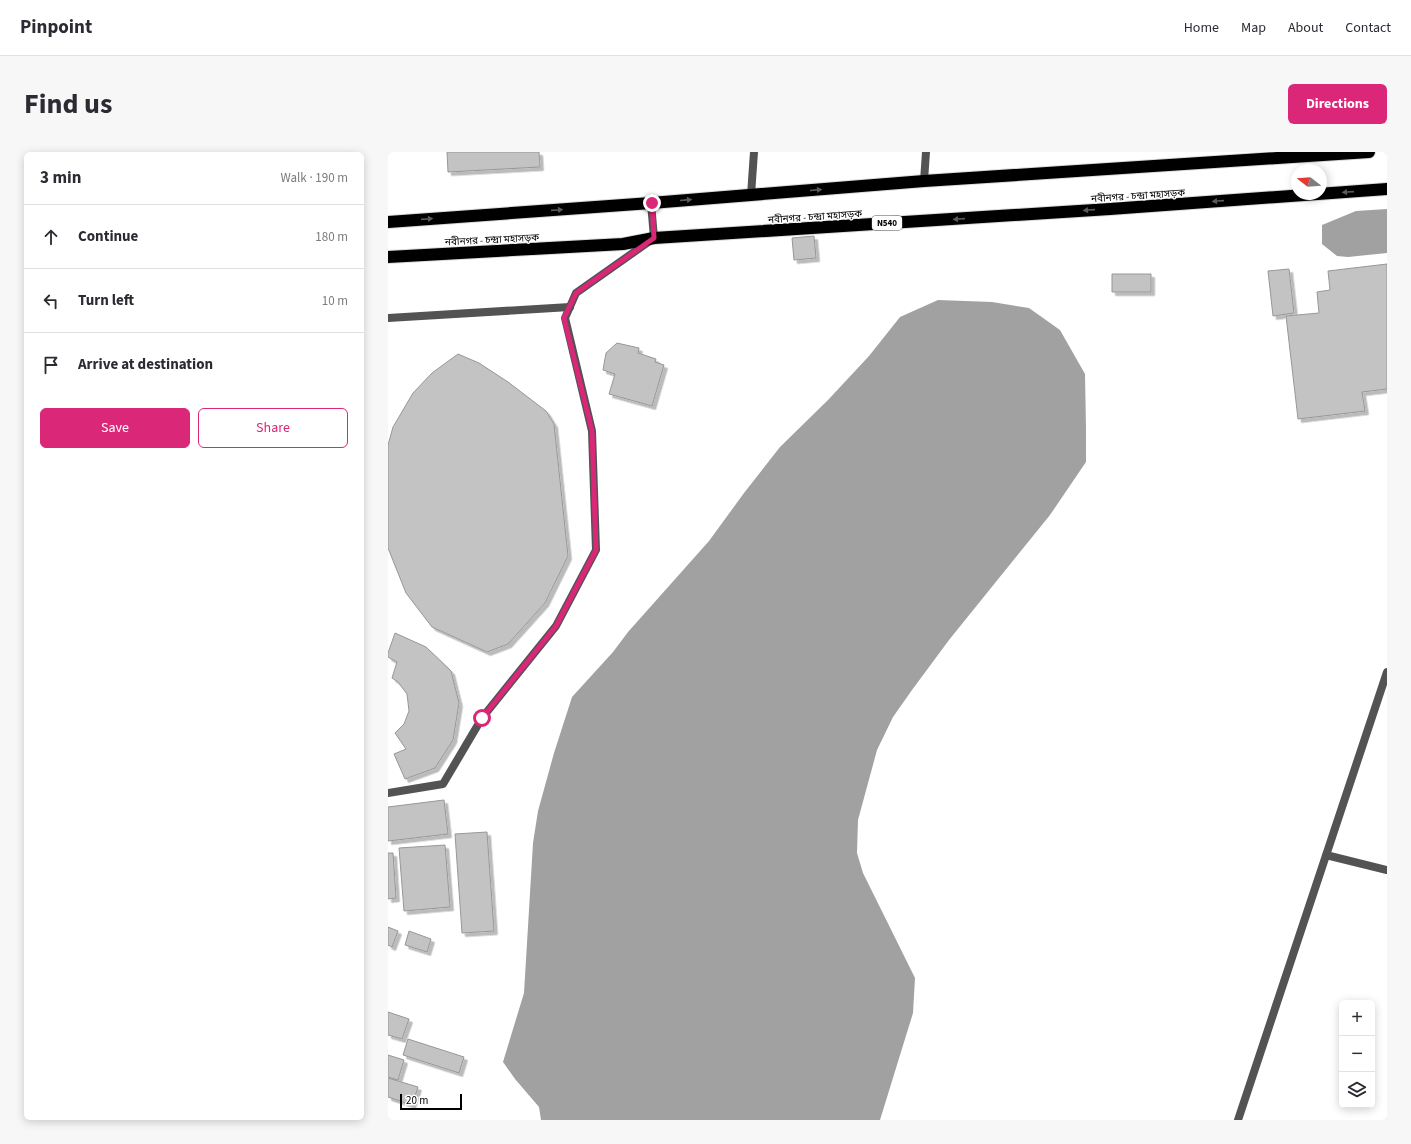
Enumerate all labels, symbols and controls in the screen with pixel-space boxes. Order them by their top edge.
text: Pinpoint [20,14,92,41]
text: Home [1184,18,1219,38]
text: Map [1241,18,1266,38]
text: About [1288,18,1323,38]
text: Contact [1345,18,1391,38]
text: Find us [24,84,112,124]
button: Directions [1288,84,1387,124]
north arrow [1291,164,1327,200]
text: 3 min [40,166,81,190]
text: Walk · 190 m [280,169,348,187]
one-way arrow [810,186,822,193]
street label: নবীনগর - চন্দ্রা মহাসড়ক [1089,186,1187,206]
one-way arrow [1342,189,1354,196]
route end [643,194,661,212]
one-way arrow [680,197,692,204]
one-way arrow [1212,198,1224,205]
one-way arrow [551,207,563,214]
street label: নবীনগর - চন্দ্রা মহাসড়ক [766,207,864,227]
one-way arrow [1083,207,1095,214]
one-way arrow [953,215,965,222]
one-way arrow [421,216,433,223]
road number: N540 [872,216,902,230]
icon: ahead [40,226,62,248]
text: Continue [78,226,138,247]
text: 180 m [315,228,348,246]
street label: নবীনগর - চন্দ্রা মহাসড়ক [444,230,540,250]
icon: left [40,290,62,312]
text: Turn left [78,290,134,311]
text: 10 m [322,292,348,310]
icon: arrive [40,354,62,376]
text: Arrive at destination [78,354,213,375]
button: Save [40,408,190,448]
button: Share [198,408,348,448]
route start [473,709,491,727]
map controls [1339,1000,1375,1108]
button: + [1339,1000,1375,1036]
button: − [1339,1036,1375,1072]
button: layers [1339,1072,1375,1108]
scale bar [400,1092,462,1111]
text: 20 m [406,1093,428,1108]

